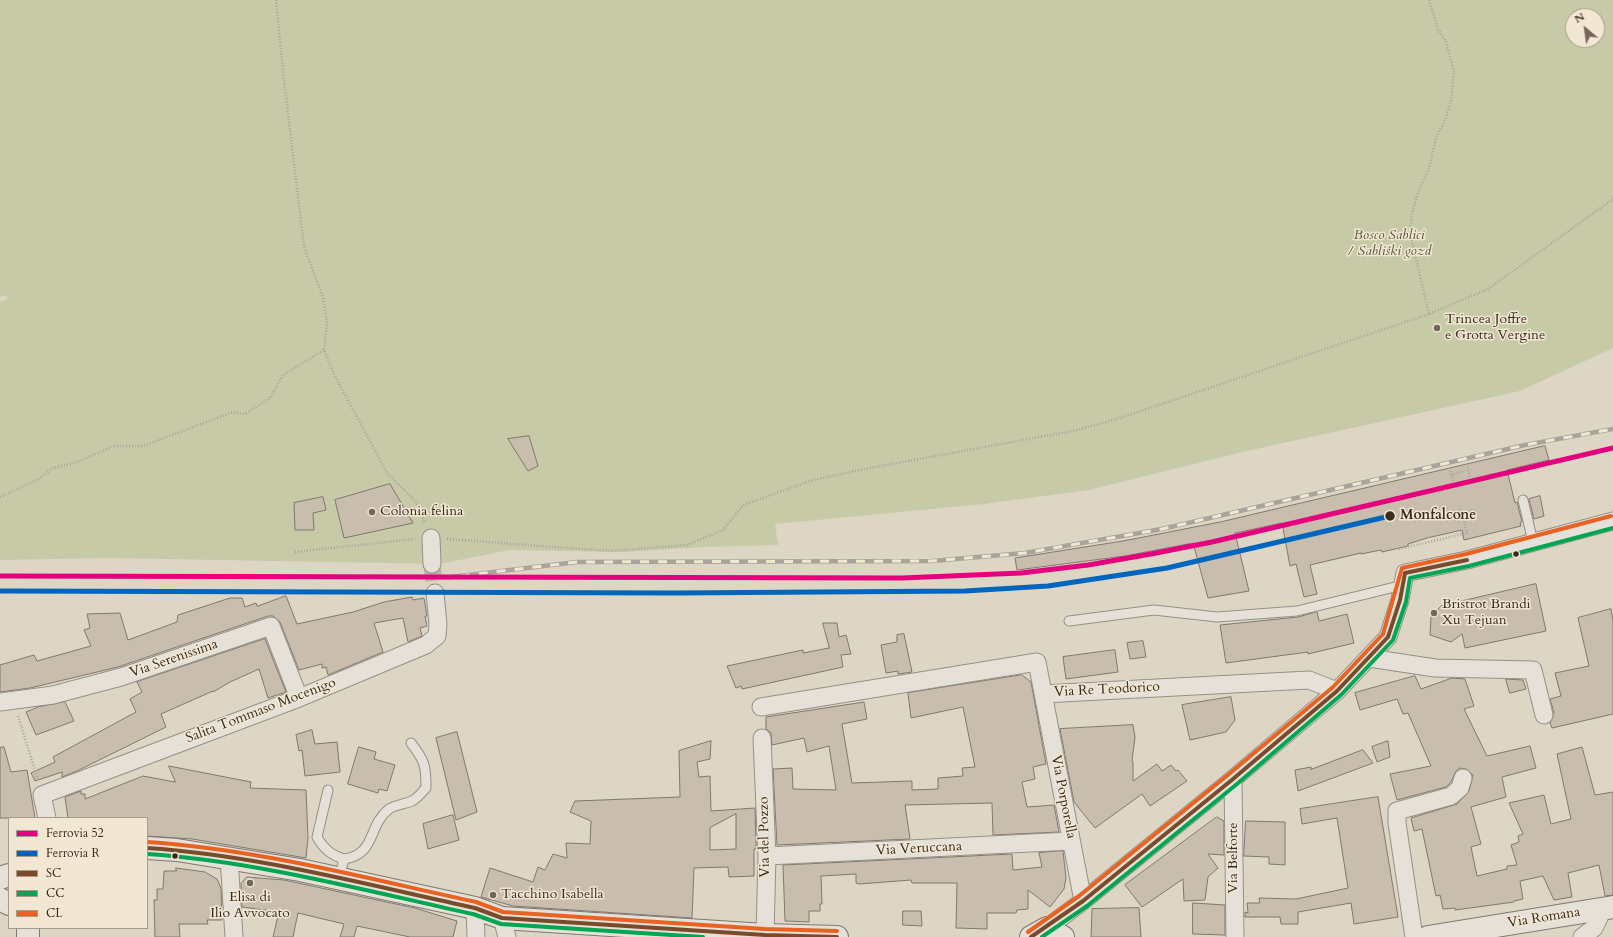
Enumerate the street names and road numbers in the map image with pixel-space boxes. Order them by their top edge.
street label: Via Serenissima [128,636,220,682]
street label: Salita Tommaso Mocenigo [184,675,338,747]
street label: Via Re Teodorico [1054,679,1160,701]
street label: Via Porporella [1047,754,1079,840]
street label: Via del Pozzo [756,796,774,878]
street label: Via Belforte [1226,822,1242,894]
street label: Via Veruccana [875,838,963,860]
street label: Via Romana [1507,904,1581,932]

